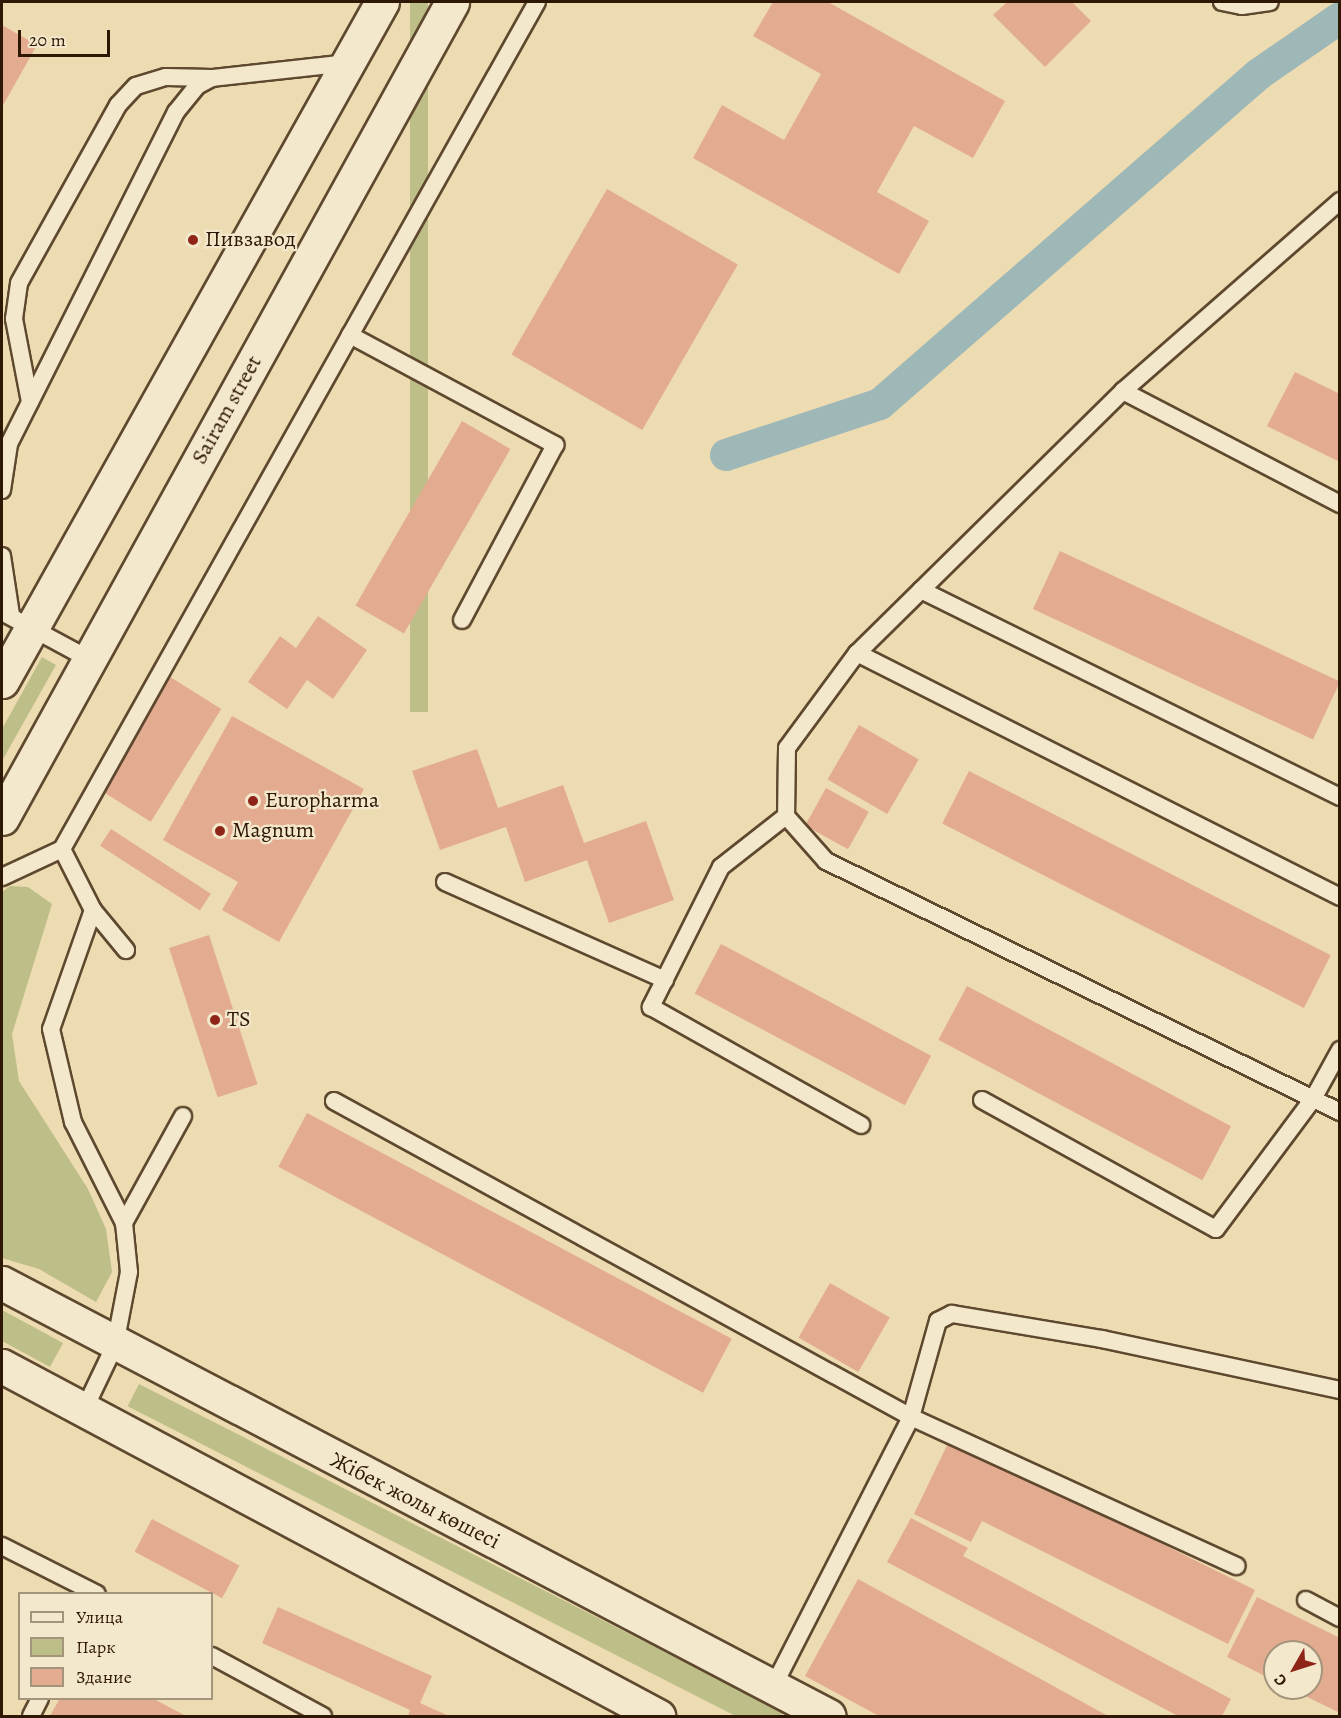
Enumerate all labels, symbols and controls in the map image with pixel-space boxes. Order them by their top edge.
scale bar [21,18,112,56]
text: 20 m [29,28,66,52]
place label: Пивзавод [205,227,296,253]
marker: Пивзавод [186,233,200,247]
street label: Sairam street [186,351,268,469]
place label: Europharma [265,788,379,814]
marker: Europharma [246,794,260,808]
place label: Magnum [232,818,314,844]
marker: Magnum [213,824,227,838]
place label: TS [227,1007,251,1033]
marker: TS [208,1013,222,1027]
street label: Жібек жолы көшесі [326,1447,504,1555]
legend [18,1592,213,1700]
text: Улица [76,1605,123,1629]
text: Парк [76,1635,116,1659]
north arrow [1263,1640,1323,1700]
text: Здание [76,1665,132,1689]
text: С [1269,1669,1292,1691]

